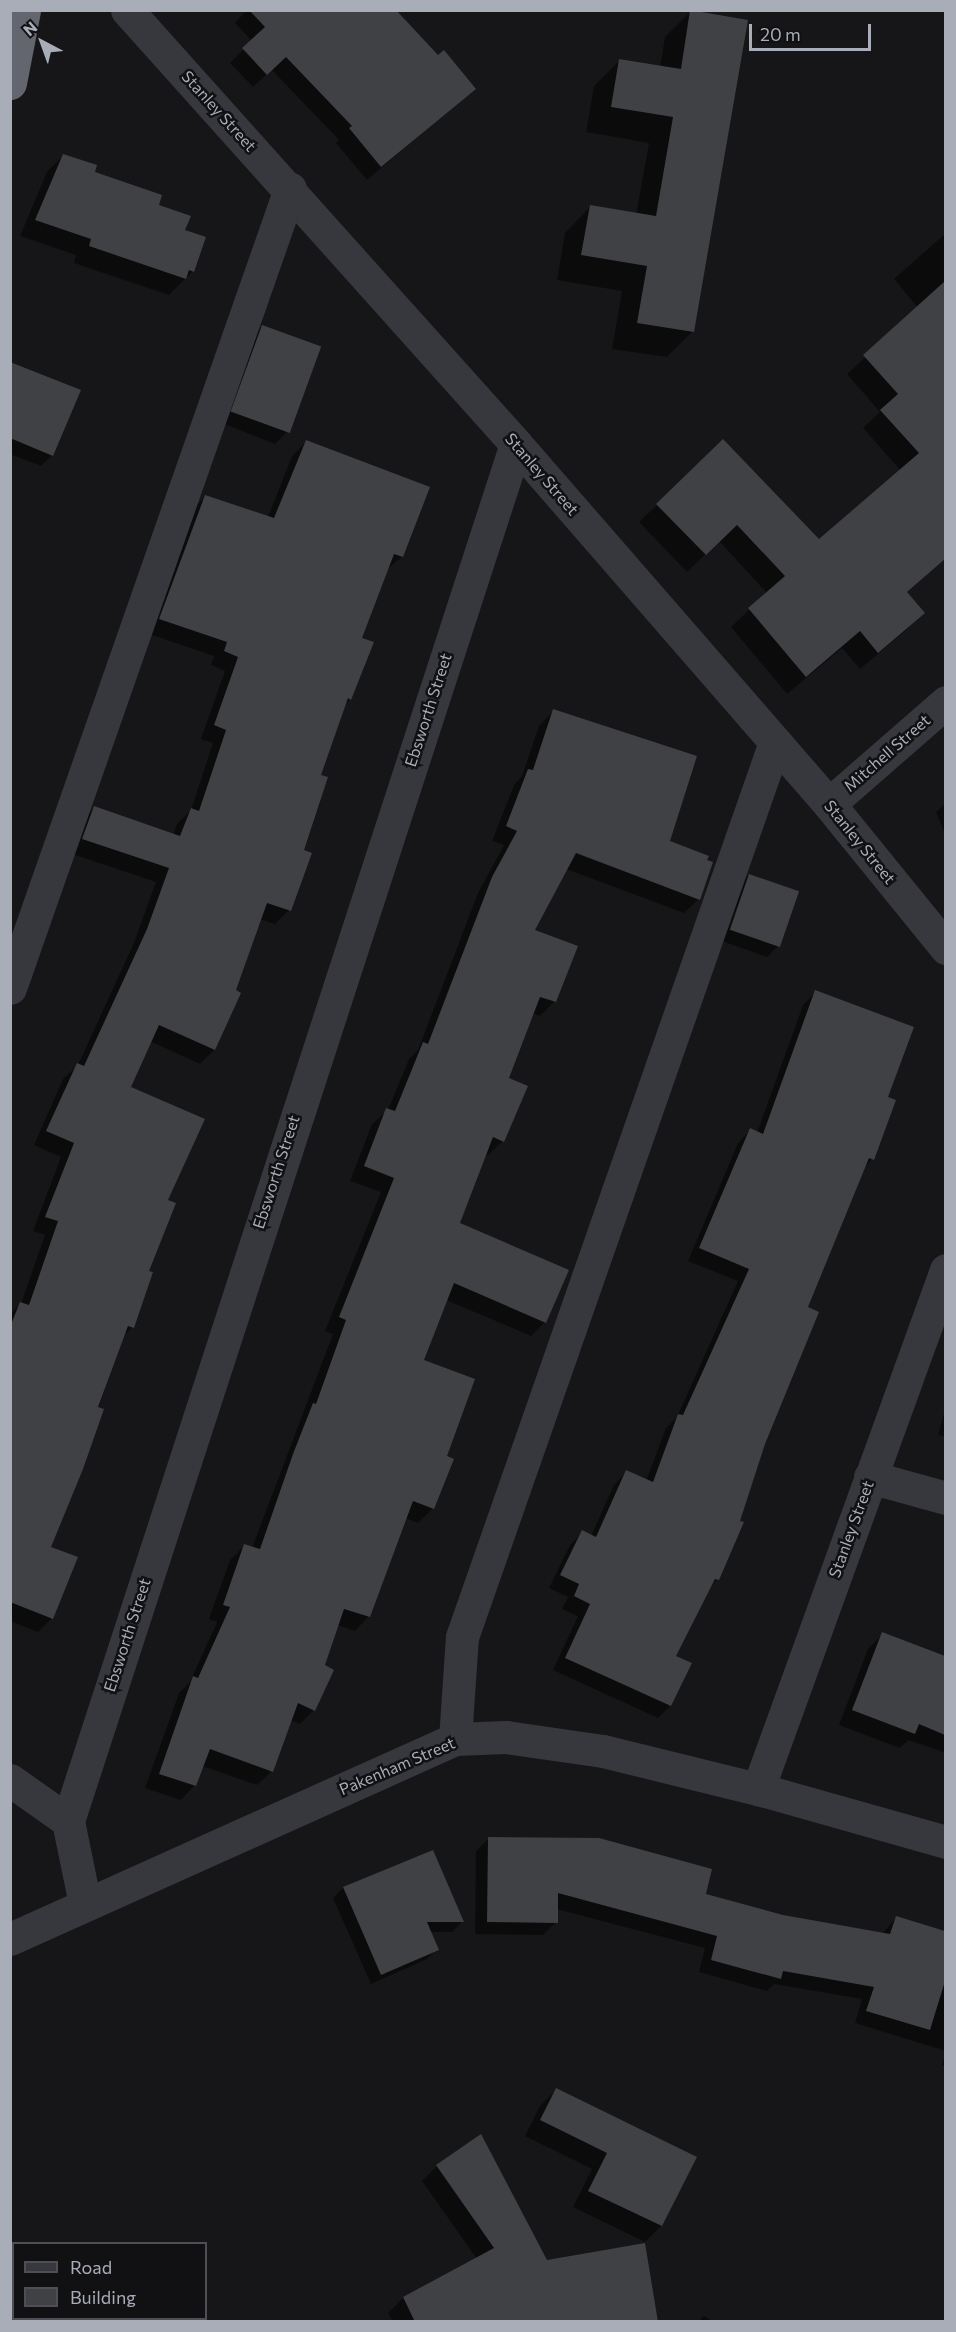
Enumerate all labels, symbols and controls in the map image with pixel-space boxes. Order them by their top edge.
north arrow [12,12,72,72]
scale bar [752,12,874,50]
text: N [19,17,41,39]
text: 20 m [760,23,801,45]
street label: Stanley Street [178,67,260,155]
street label: Stanley Street [501,429,583,519]
street label: Ebsworth Street [401,651,455,769]
street label: Mitchell Street [840,710,934,796]
street label: Stanley Street [820,796,900,888]
street label: Ebsworth Street [249,1113,303,1231]
street label: Stanley Street [825,1478,877,1580]
street label: Ebsworth Street [100,1576,154,1694]
street label: Pakenham Street [336,1733,458,1799]
legend [12,2242,207,2320]
text: Road [70,2256,112,2278]
text: Building [70,2286,136,2308]

